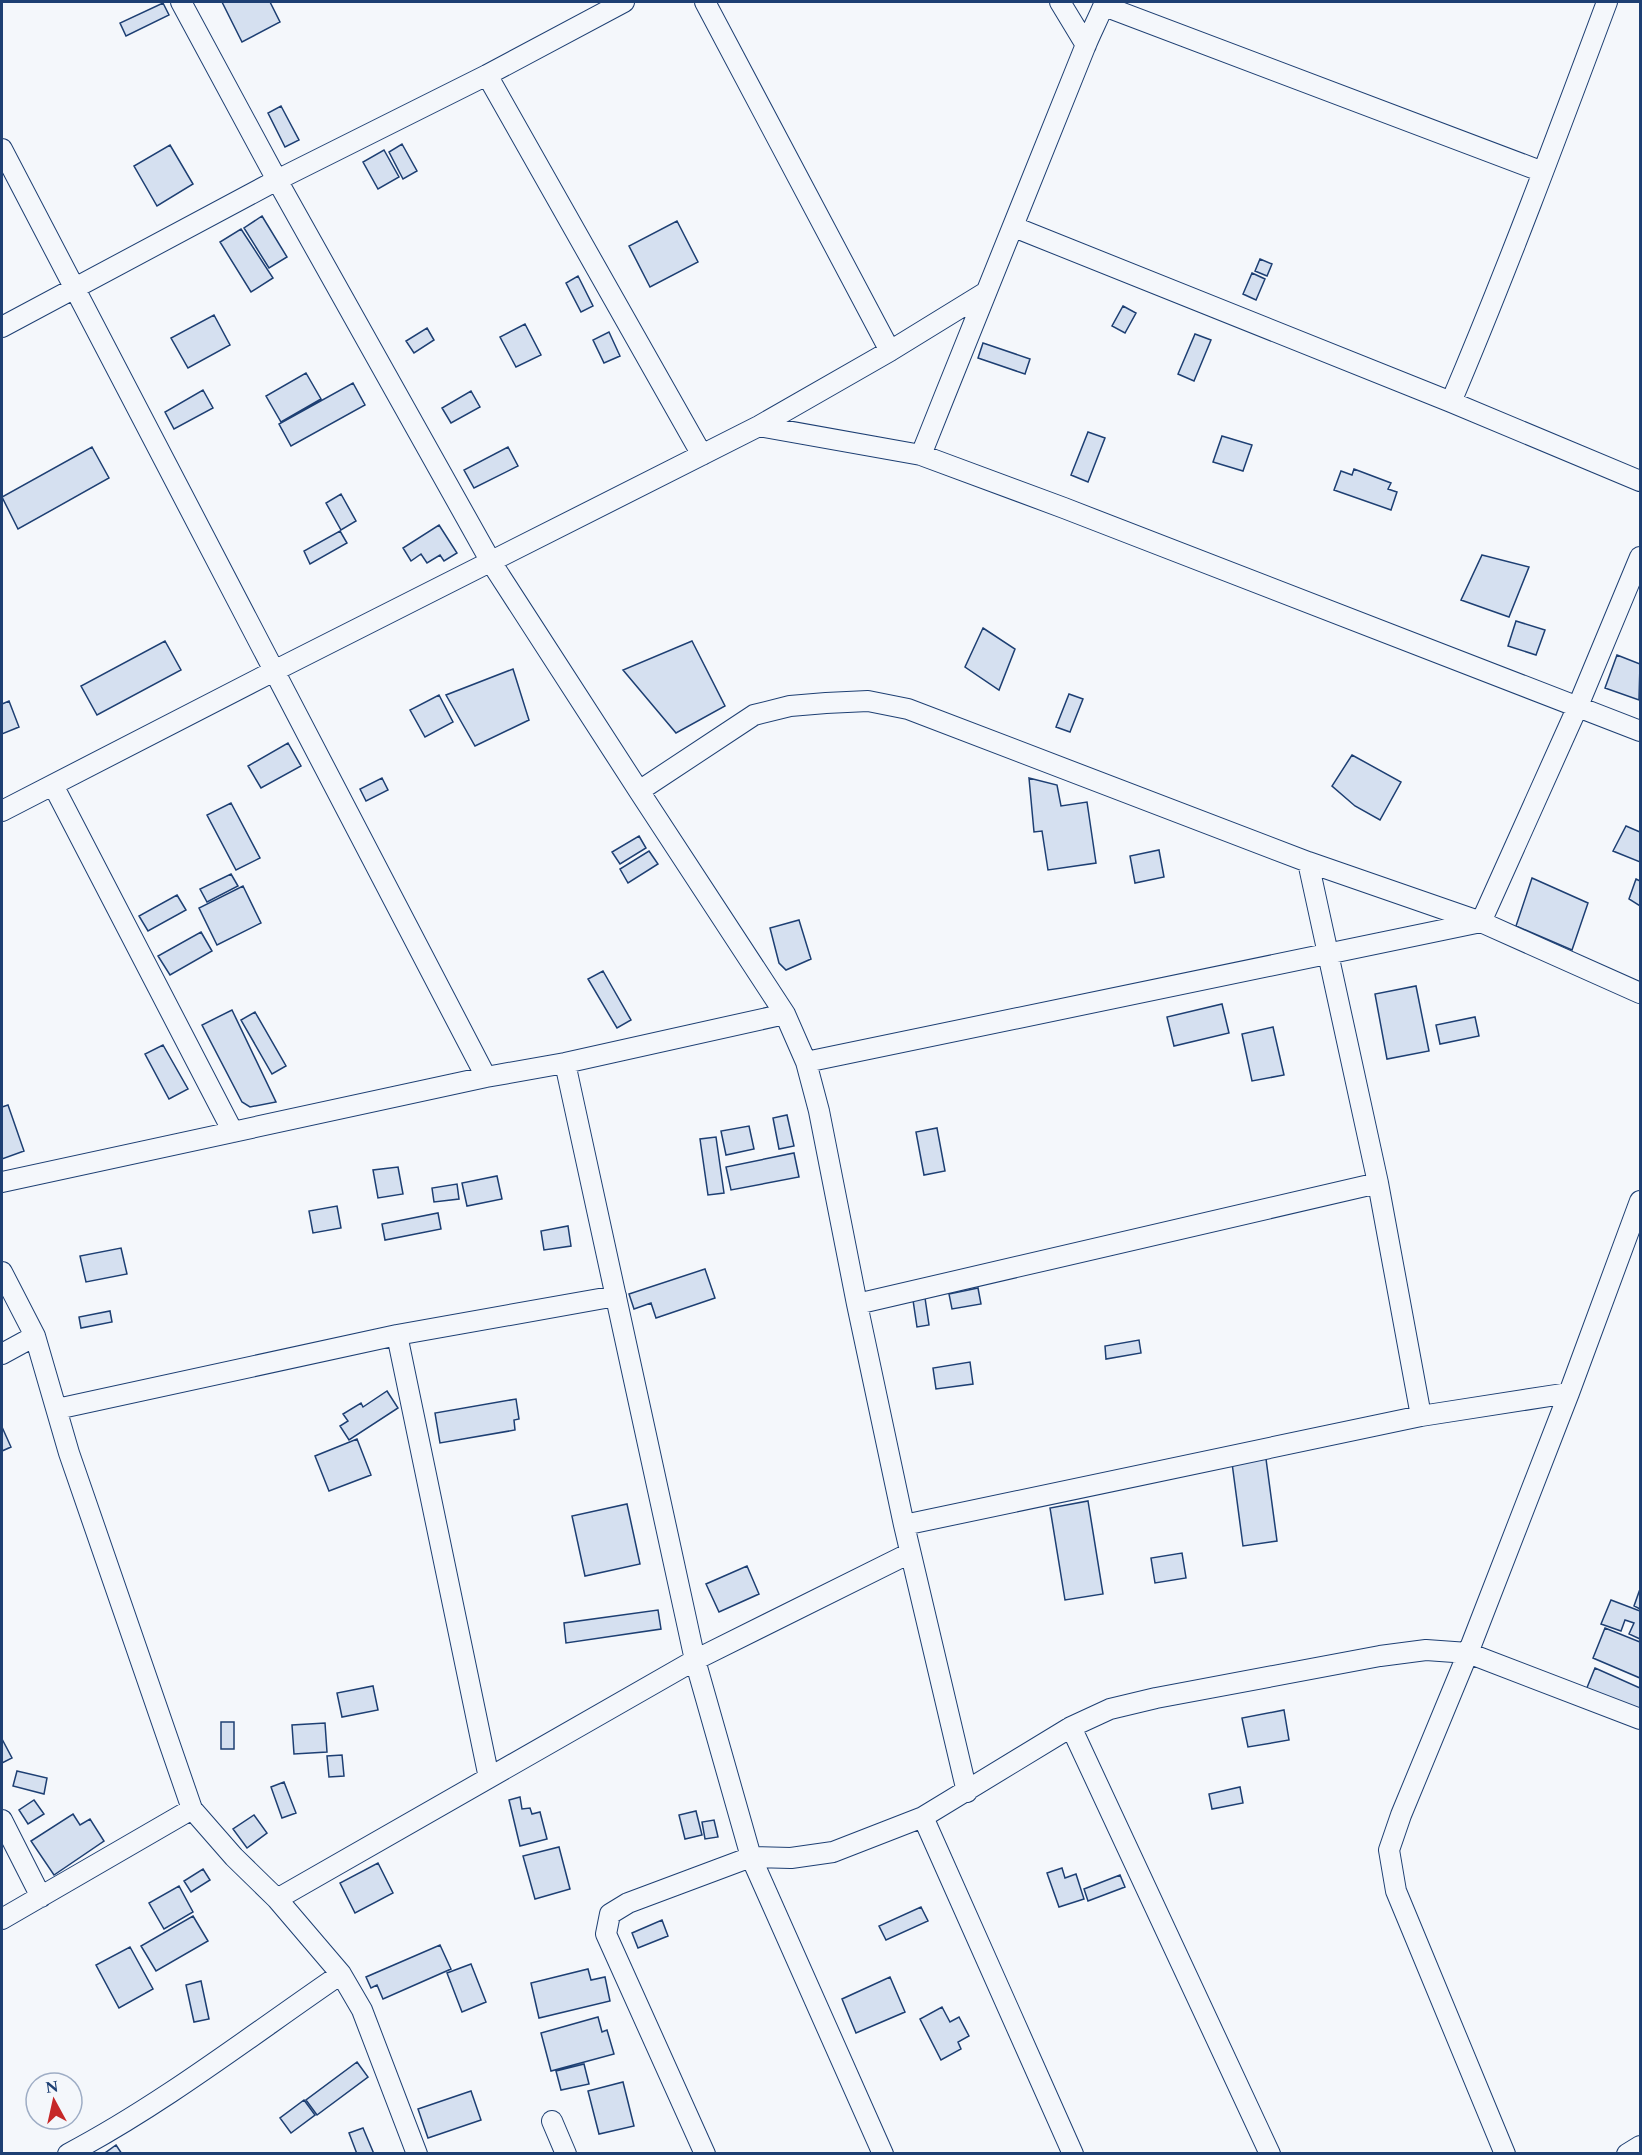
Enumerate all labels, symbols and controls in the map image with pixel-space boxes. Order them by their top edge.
north arrow [24,2071,84,2131]
text: N [44,2074,60,2100]

